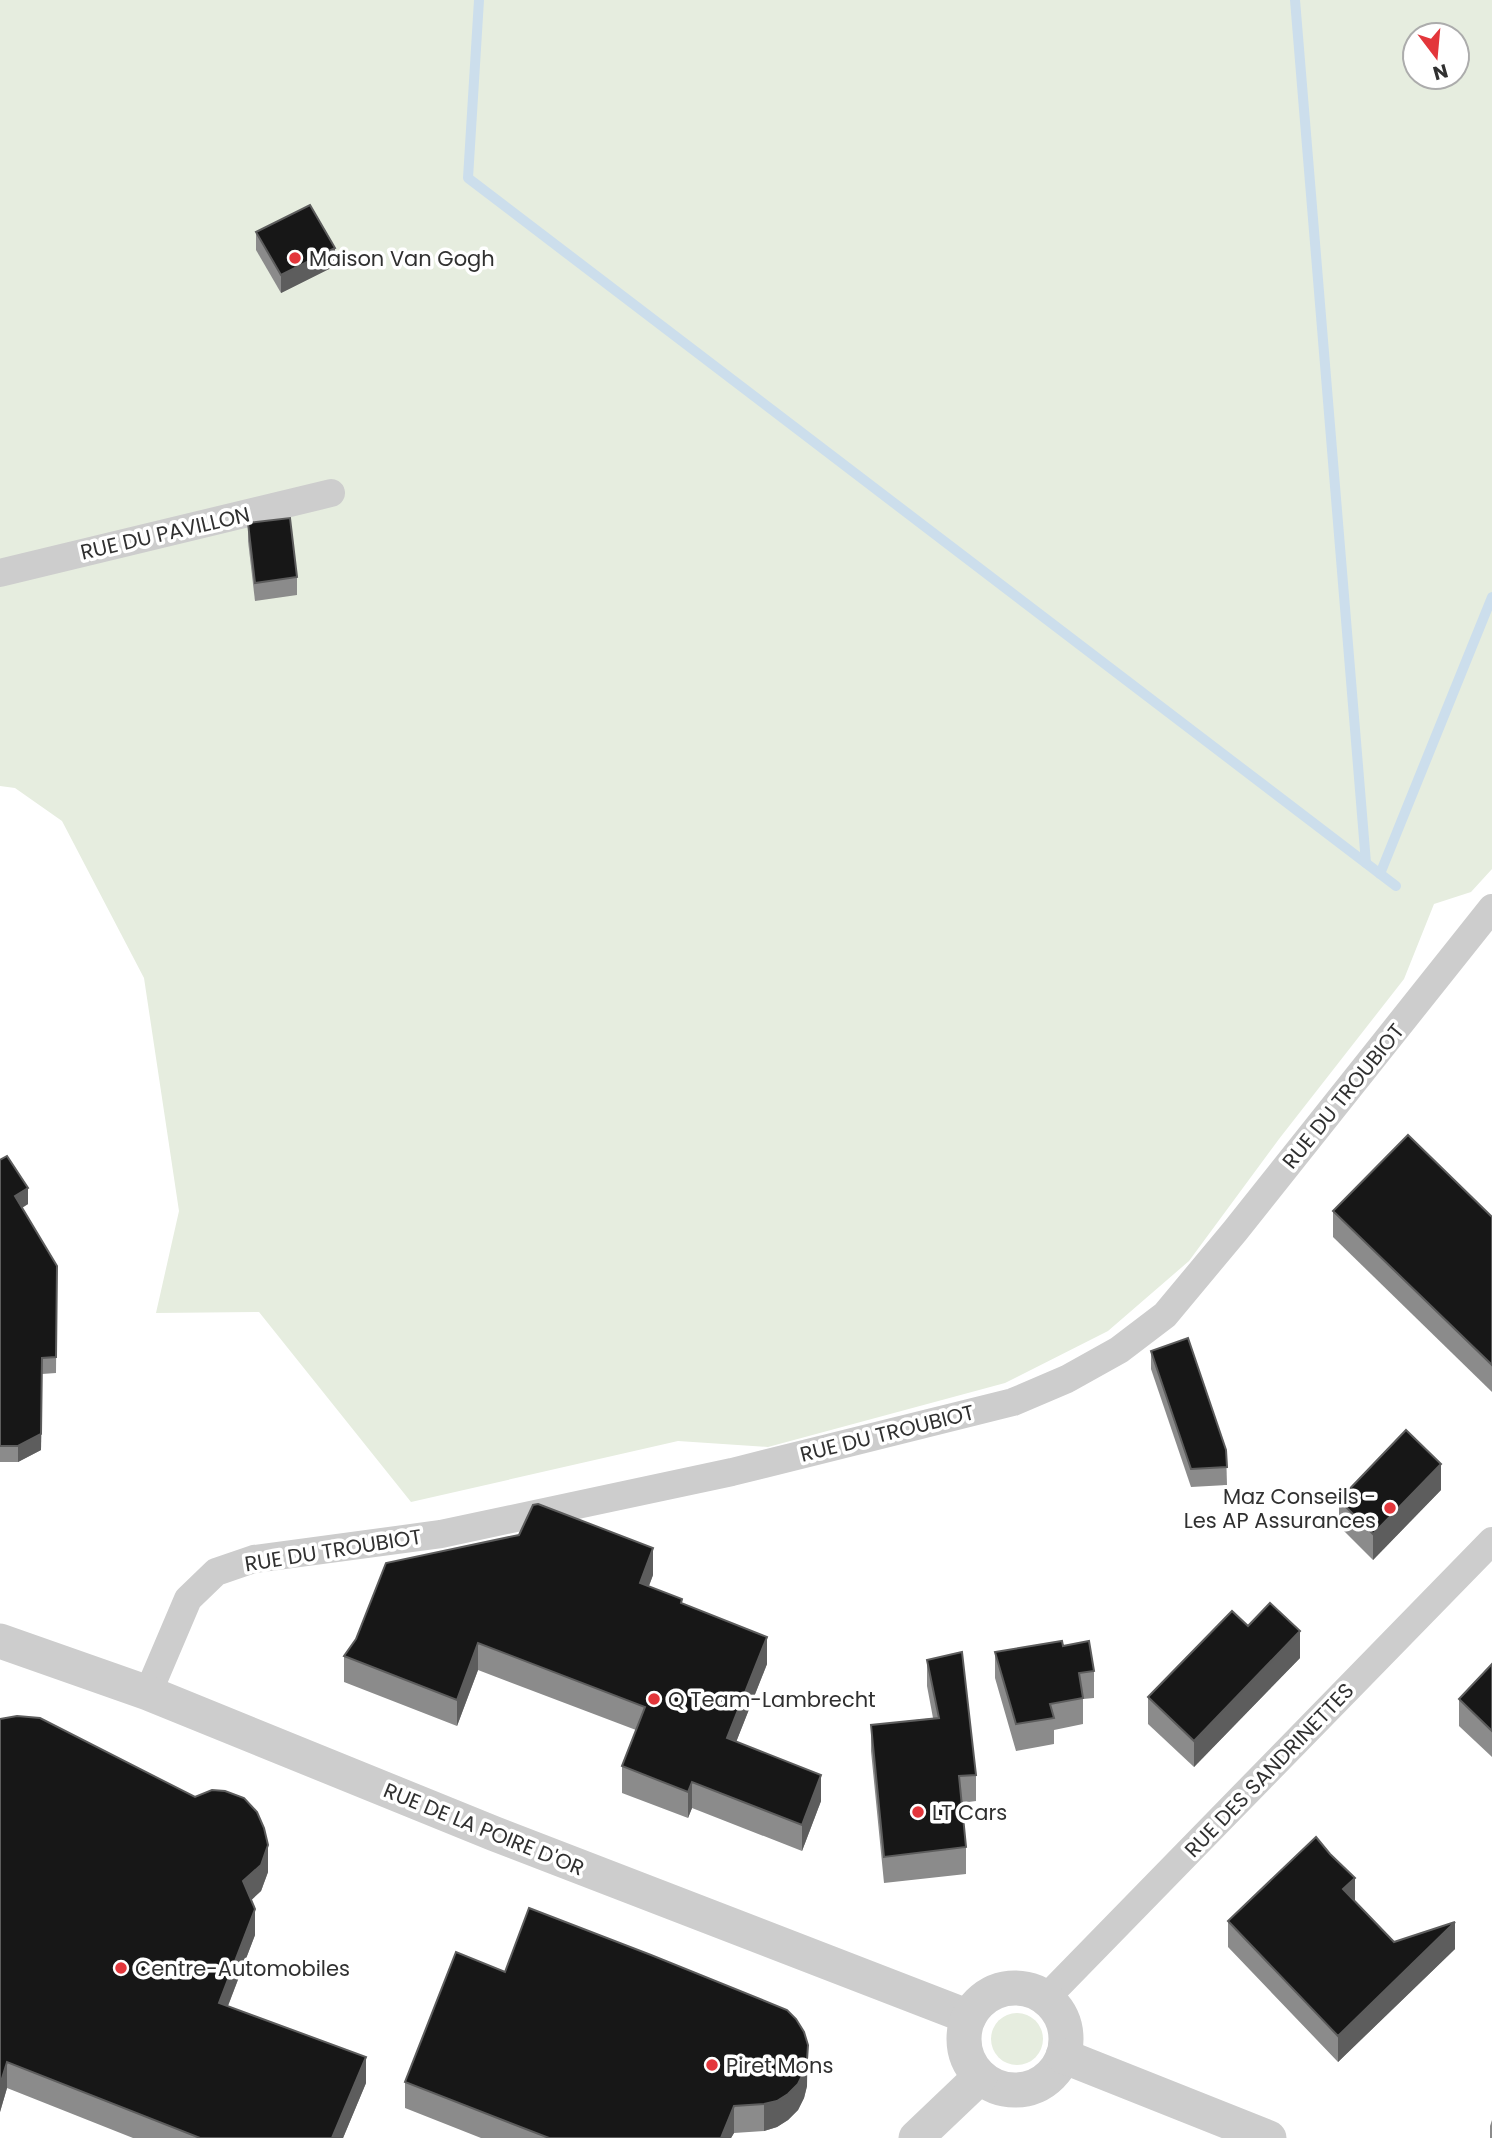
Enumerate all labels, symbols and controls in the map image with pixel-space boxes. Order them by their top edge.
north arrow [1401,21,1471,91]
text: N [1430,57,1451,87]
place label: Maison Van Gogh [309,244,495,273]
marker: Maison Van Gogh [287,250,303,266]
street label: RUE DU PAVILLON [77,499,253,567]
street label: RUE DU TROUBIOT [1276,1017,1410,1175]
street label: RUE DU TROUBIOT [797,1397,977,1469]
place label: Maz Conseils - Les AP Assurances [1184,1482,1376,1535]
marker: Maz Conseils - Les AP Assurances [1382,1500,1398,1516]
street label: RUE DU TROUBIOT [242,1522,424,1578]
street label: RUE DES SANDRINETTES [1178,1676,1360,1864]
place label: Q Team-Lambrecht [668,1685,876,1714]
marker: Q Team-Lambrecht [646,1691,662,1707]
street label: RUE DE LA POIRE D'OR [379,1776,589,1882]
place label: LT Cars [932,1798,1007,1827]
marker: LT Cars [910,1804,926,1820]
place label: Centre-Automobiles [135,1954,350,1983]
marker: Centre-Automobiles [113,1960,129,1976]
place label: Piret Mons [726,2051,833,2080]
marker: Piret Mons [704,2057,720,2073]

